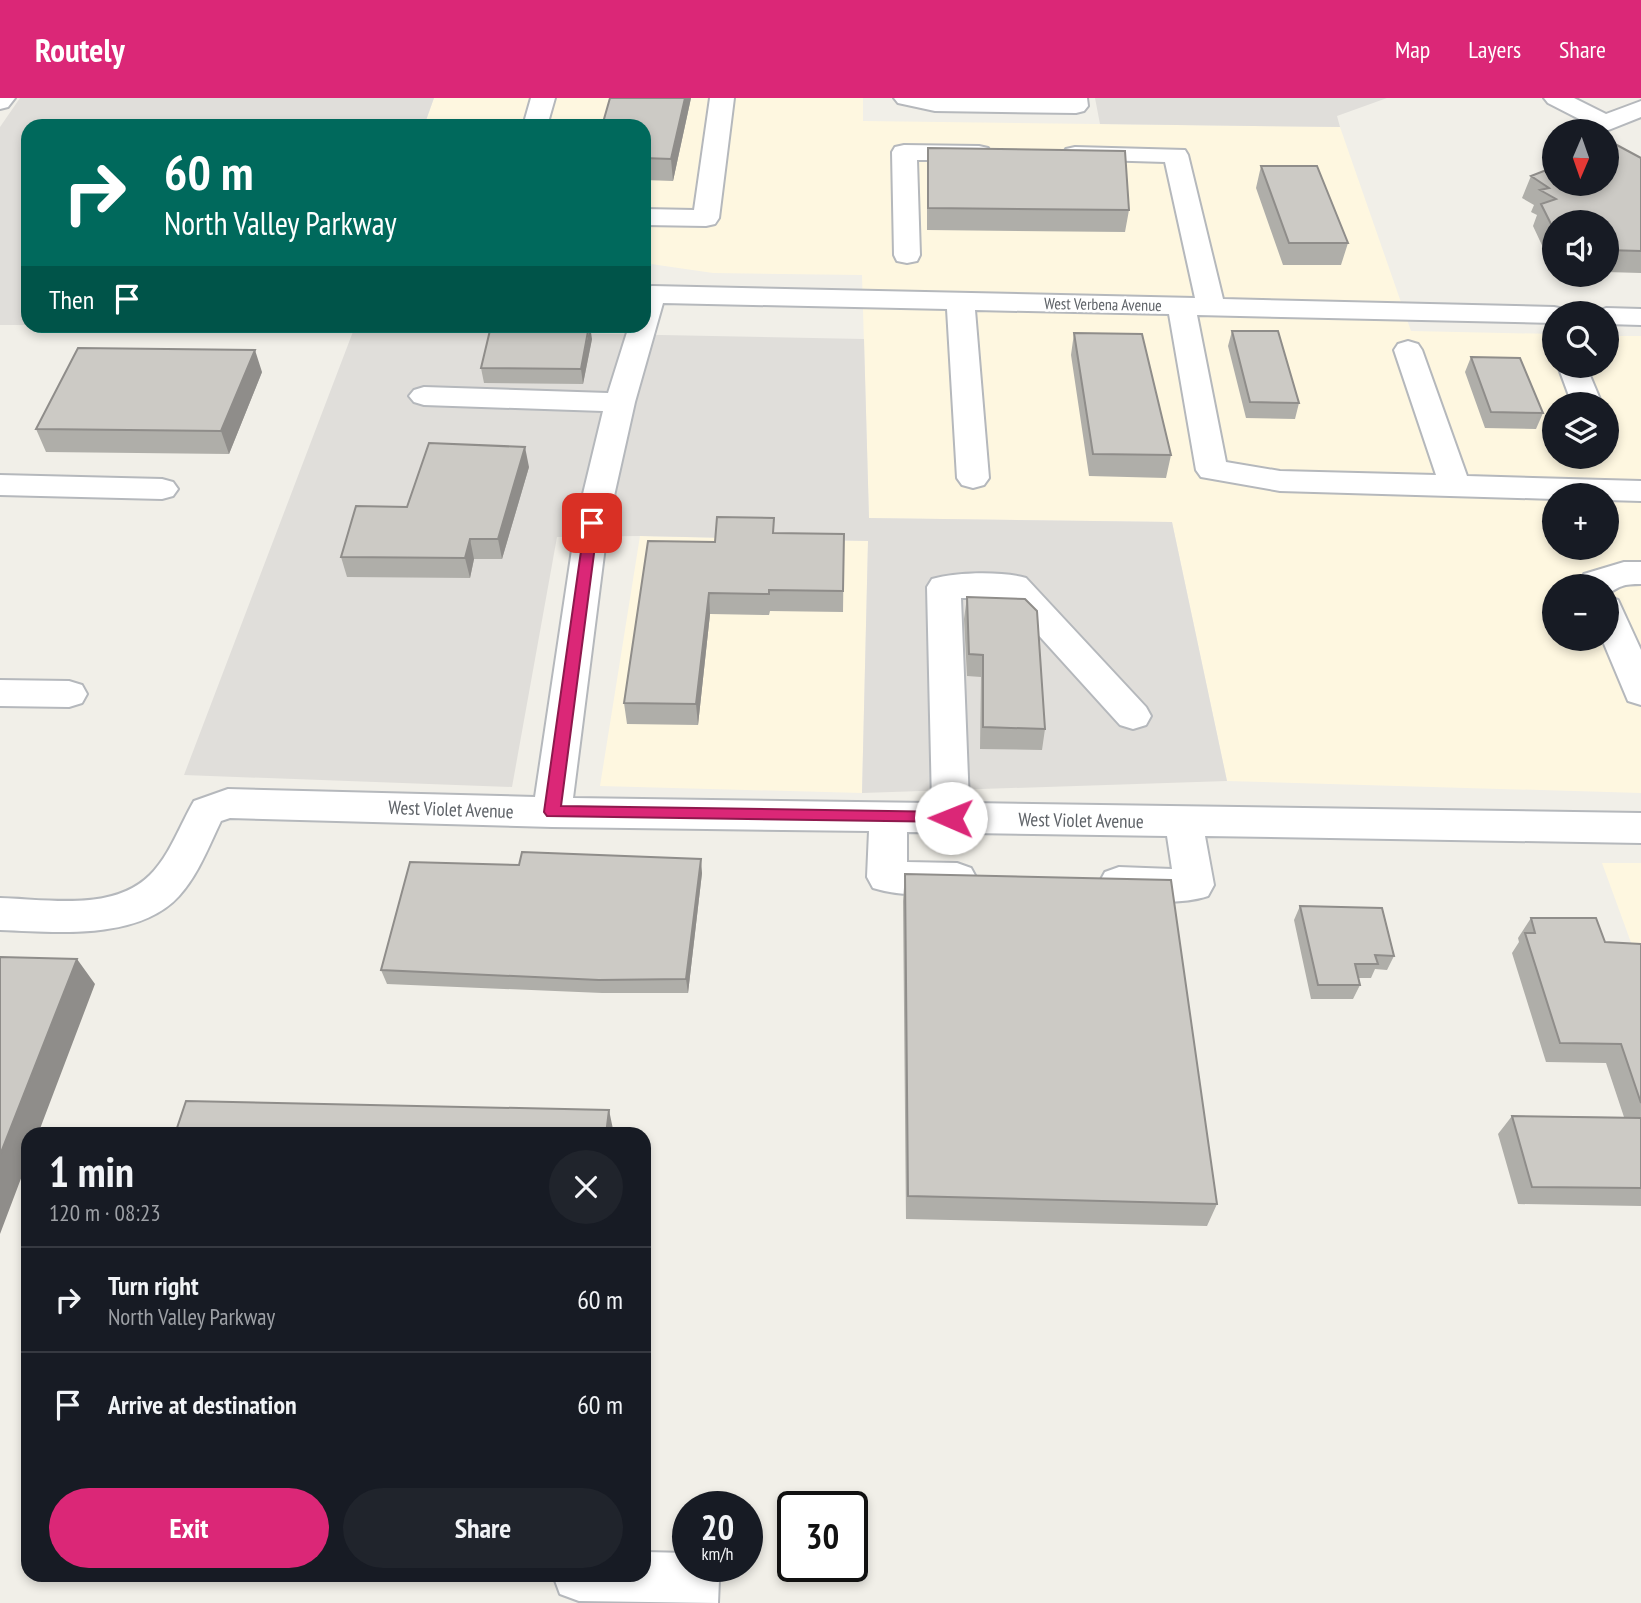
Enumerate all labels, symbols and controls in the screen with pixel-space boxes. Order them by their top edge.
text: Routely [35,28,125,71]
text: Map [1395,34,1430,65]
text: Layers [1468,34,1521,65]
text: Share [1559,34,1606,65]
north arrow [1542,119,1619,196]
map controls [1542,119,1619,651]
text: 60 m [164,140,253,204]
icon: right [49,147,140,238]
text: North Valley Parkway [164,202,397,244]
button: sound [1542,210,1619,287]
icon: arrive [108,280,146,318]
text: Then [49,283,94,316]
street label: West Verbena Avenue [1044,293,1162,315]
button: search [1542,301,1619,378]
button: layers [1542,392,1619,469]
button: + [1542,483,1619,560]
pin [562,493,622,553]
icon: arrive [573,504,611,542]
button: − [1542,574,1619,651]
position arrow [914,781,988,855]
street label: West Violet Avenue [388,795,514,823]
street label: West Violet Avenue [1018,807,1144,833]
text: 1 min [49,1144,134,1199]
button: close [549,1150,623,1224]
text: 120 m · 08:23 [49,1198,161,1227]
text: Turn right [108,1269,199,1302]
icon: right [49,1281,87,1319]
text: 60 m [577,1283,623,1316]
text: North Valley Parkway [108,1302,275,1331]
icon: arrive [49,1386,87,1424]
text: Arrive at destination [108,1388,297,1421]
text: 60 m [577,1388,623,1421]
button: Exit [49,1488,329,1568]
button: Share [343,1488,623,1568]
speed limit sign: 30 [777,1491,868,1582]
text: 20 [701,1504,734,1550]
text: km/h [702,1542,733,1565]

